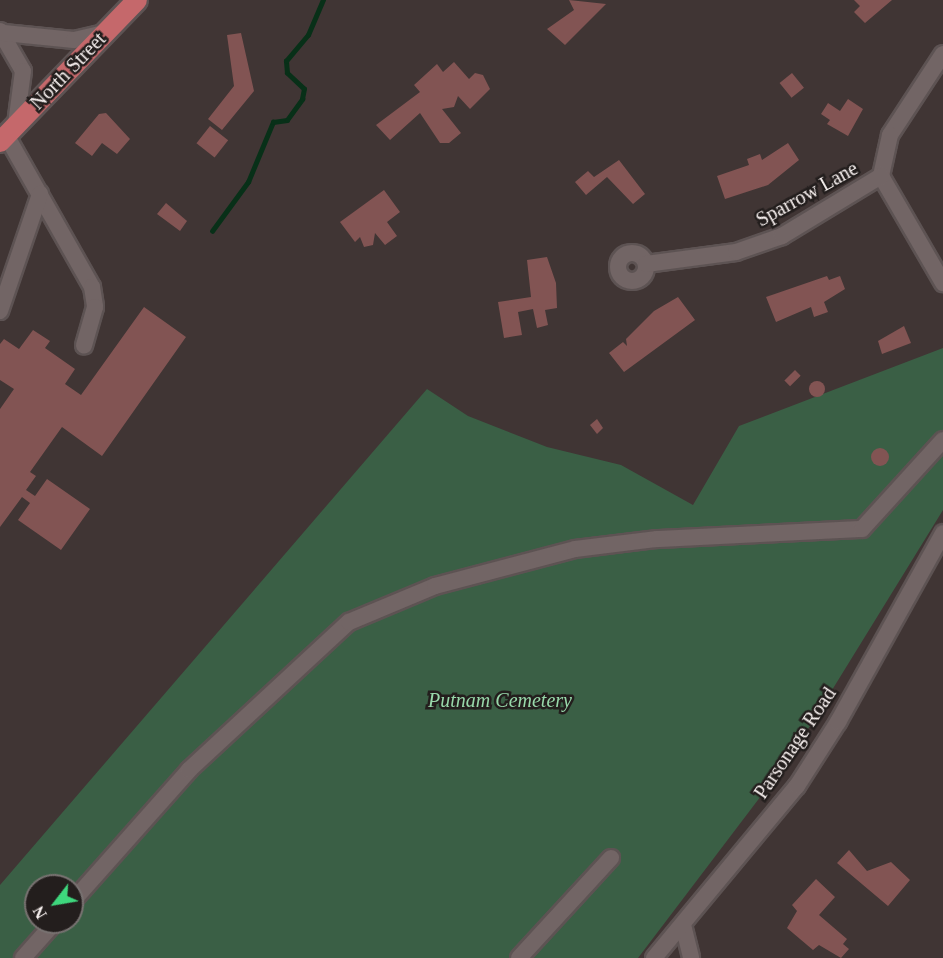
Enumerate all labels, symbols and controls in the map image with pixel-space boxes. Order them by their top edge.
street label: North Street [25,27,111,115]
street label: Sparrow Lane [752,156,862,232]
street label: Parsonage Road [749,683,841,803]
park label: Putnam Cemetery [428,688,572,712]
north arrow [24,874,84,934]
text: N [30,903,50,922]

